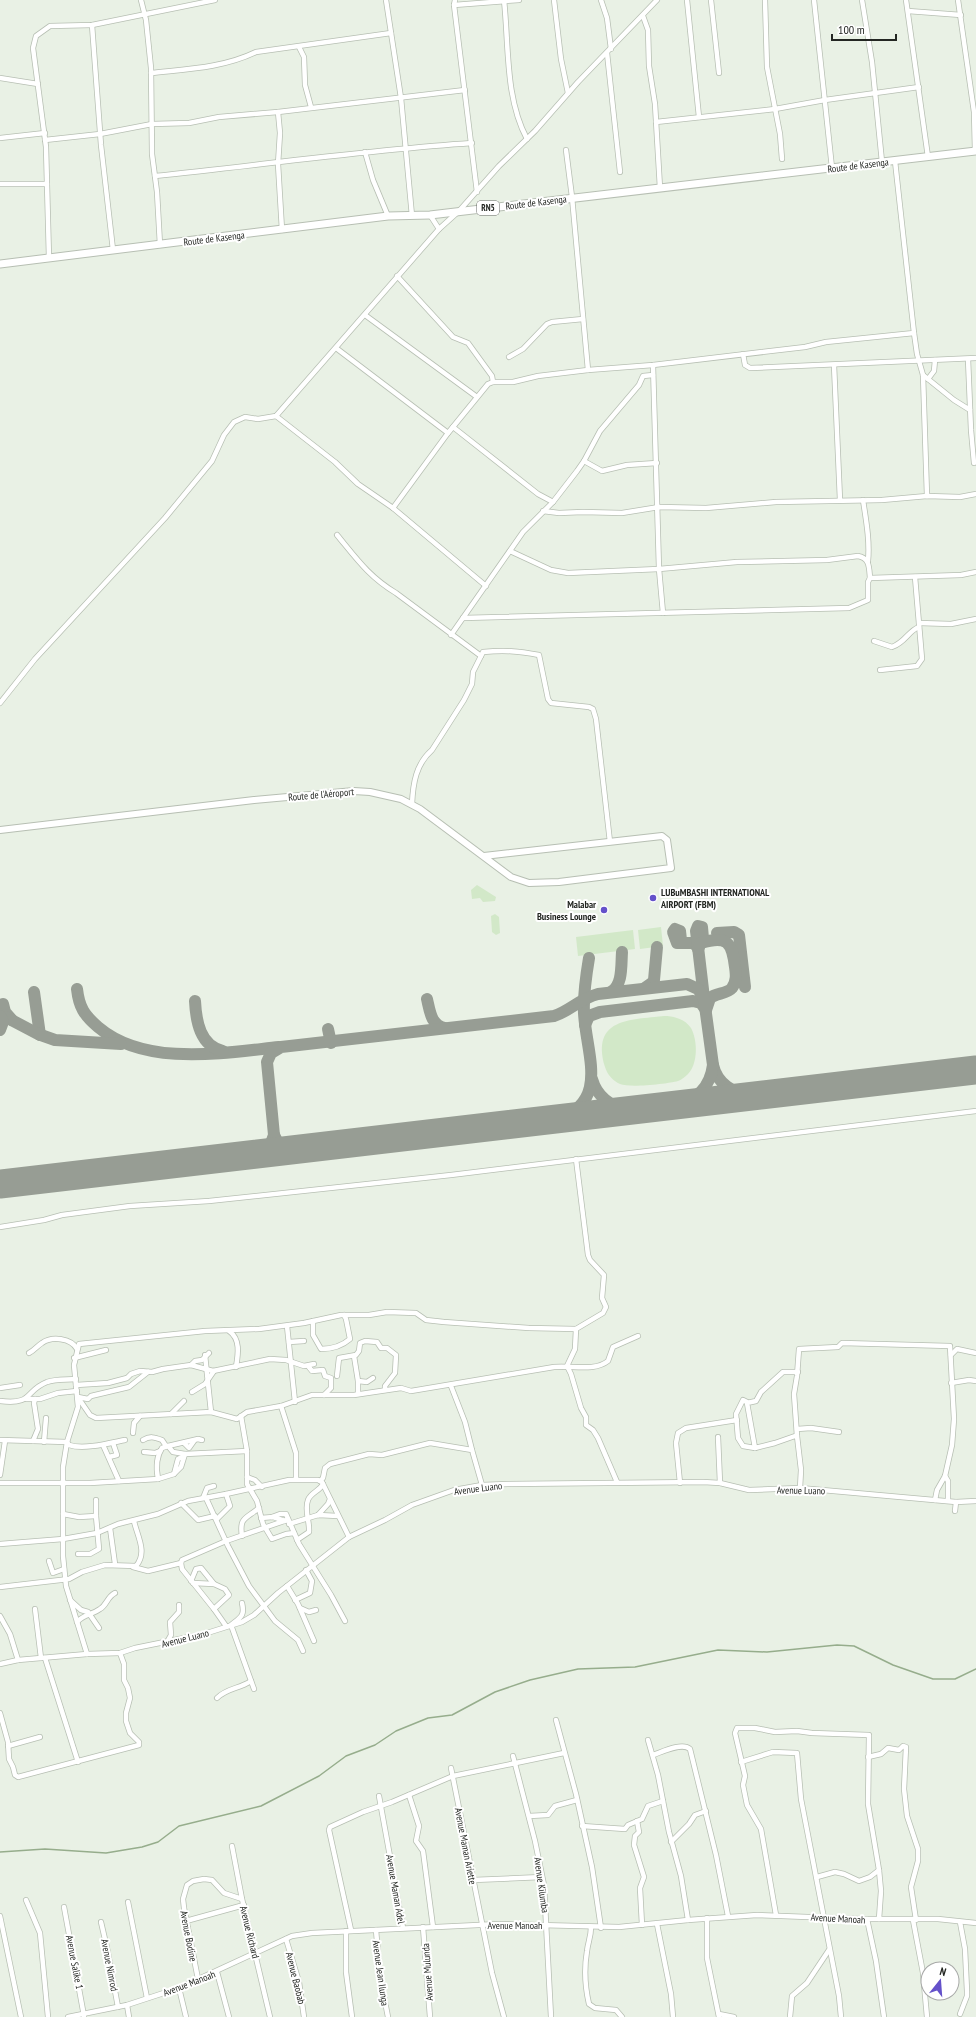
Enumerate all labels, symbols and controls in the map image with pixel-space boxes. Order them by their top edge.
scale bar [832,16,896,42]
text: 100 m [838,22,865,37]
street label: Route de Kasenga [827,155,889,176]
street label: Route de Kasenga [505,192,567,213]
road number: RN5 [477,201,499,215]
street label: Route de Kasenga [183,228,245,249]
street label: Route de l'Aéroport [288,785,355,804]
place label: LUBuMBASHI INTERNATIONAL AIRPORT (FBM) [660,886,770,911]
marker: LUBuMBASHI INTERNATIONAL AIRPORT (FBM) [648,893,658,903]
place label: Malabar Business Lounge [537,898,596,923]
marker: Malabar Business Lounge [599,905,609,915]
street label: Avenue Luano [453,1479,503,1498]
street label: Avenue Luano [777,1484,825,1497]
street label: Avenue Luano [160,1626,210,1651]
street label: Avenue Maman Ariette [452,1807,479,1886]
street label: Avenue Maman Adel [383,1853,408,1925]
street label: Avenue Kilumba [531,1856,552,1914]
street label: Avenue Richard [237,1905,262,1960]
street label: Avenue Bodine [177,1910,200,1963]
street label: Avenue Manoah [810,1911,866,1926]
street label: Avenue Manoah [488,1919,542,1932]
street label: Avenue Salike 1 [63,1934,86,1990]
street label: Avenue Nimrod [98,1938,121,1992]
street label: Avenue Jean Ilunga [369,1939,392,2007]
street label: Avenue Mulunda [419,1943,436,2001]
street label: Avenue Baobab [283,1951,308,2005]
north arrow [920,1961,960,2001]
text: N [938,1964,948,1979]
street label: Avenue Manoah [161,1968,217,1999]

